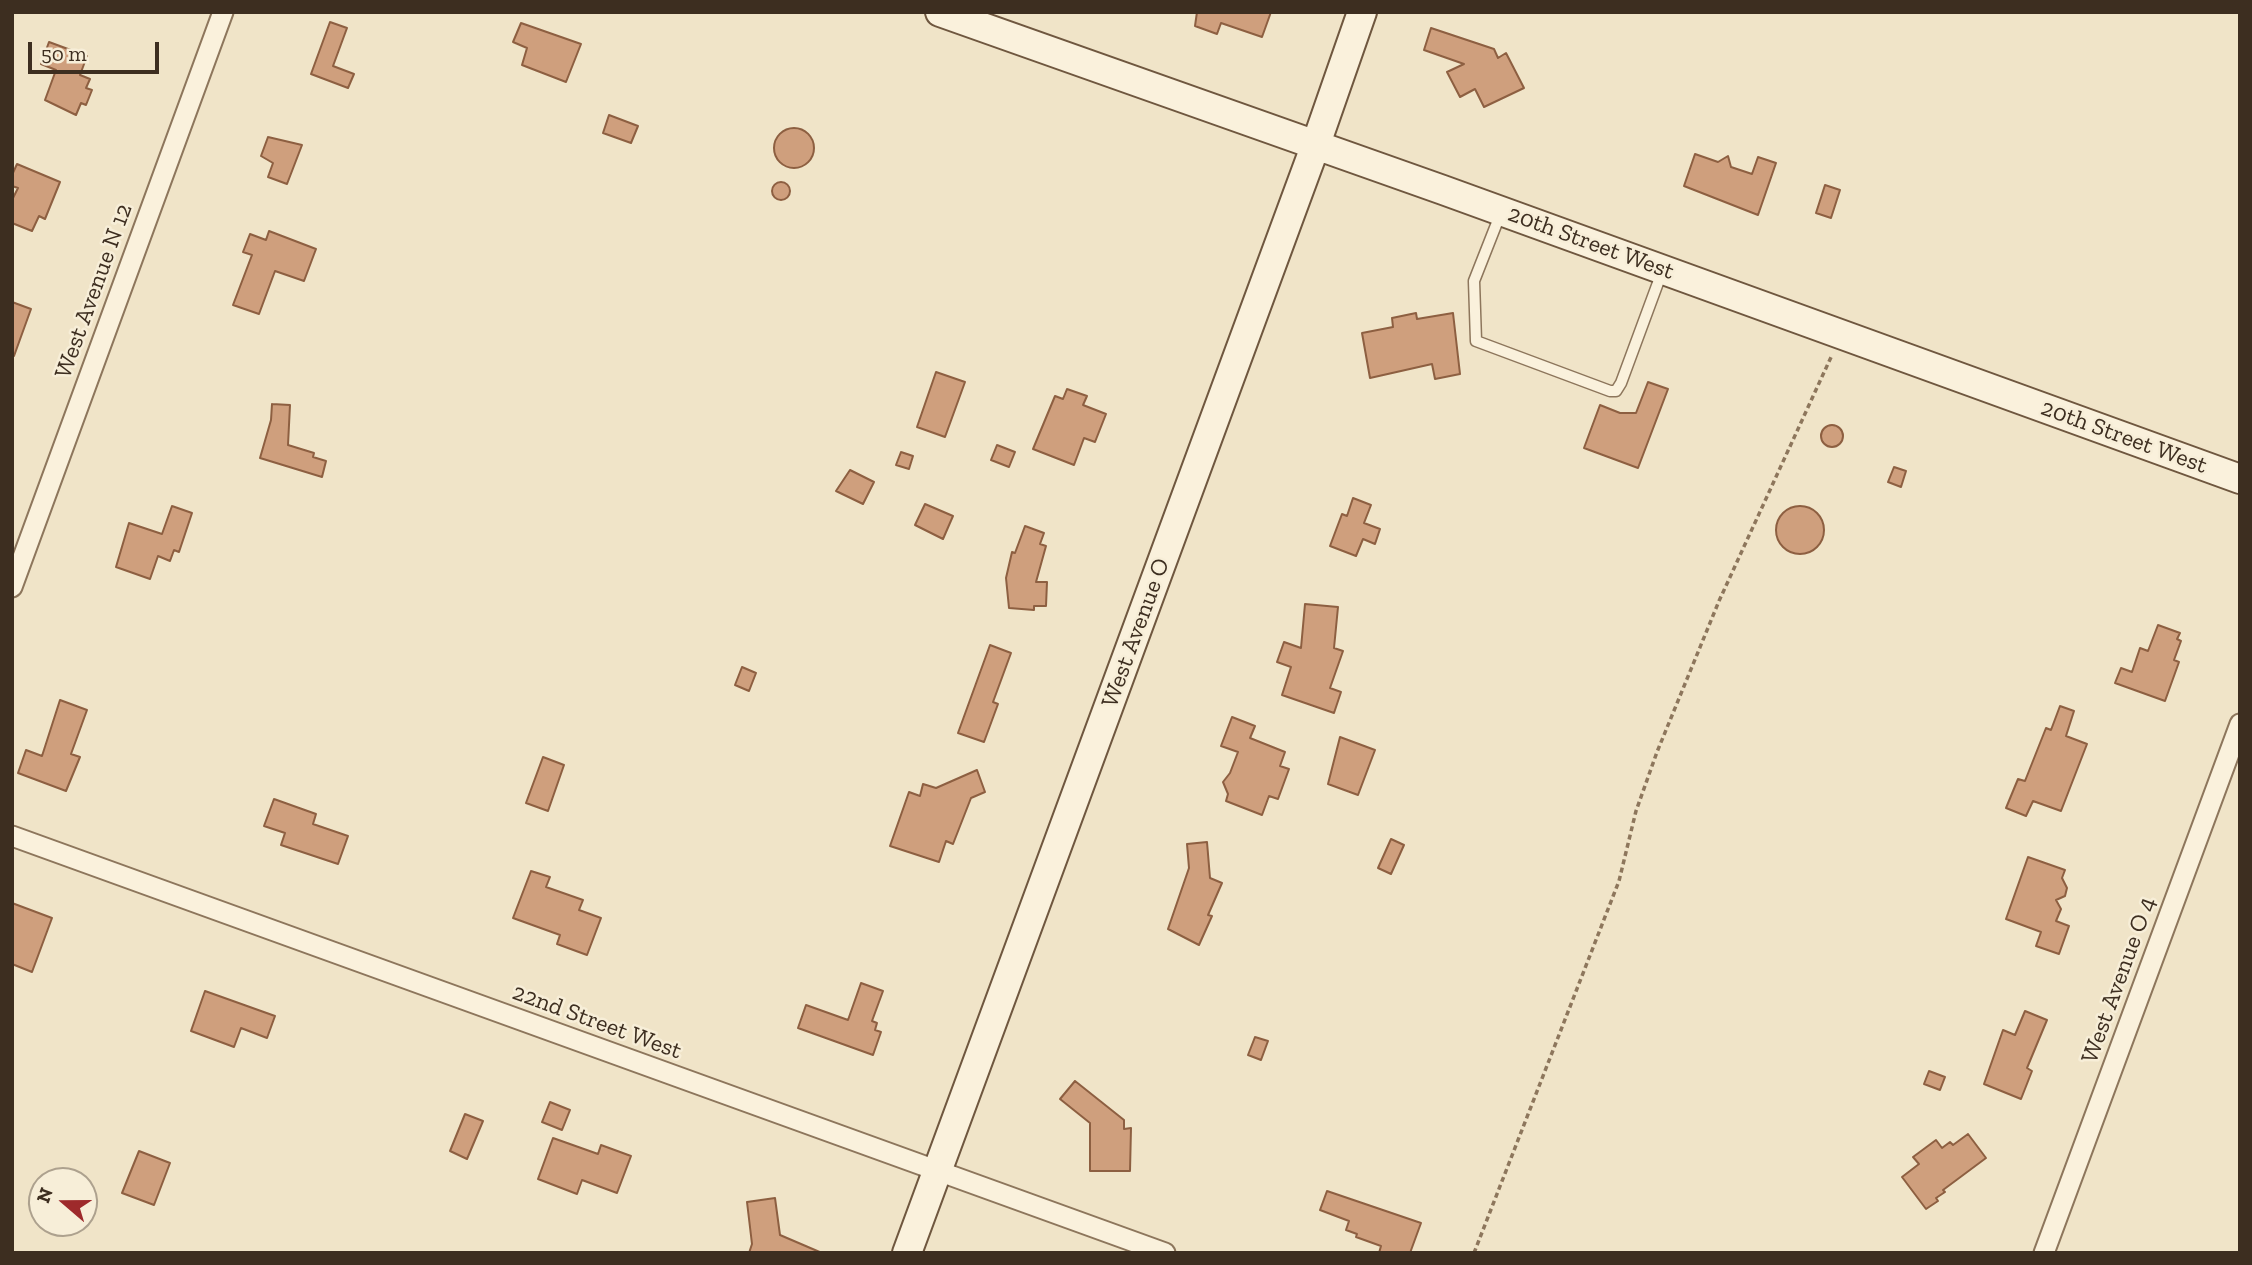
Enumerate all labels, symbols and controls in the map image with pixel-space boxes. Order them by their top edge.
scale bar [32,28,163,72]
text: 50 m [41,41,87,66]
street label: West Avenue N 12 [49,200,139,382]
street label: 20th Street West [1504,200,1678,286]
street label: 20th Street West [2037,394,2211,480]
street label: West Avenue O [1096,555,1176,711]
street label: West Avenue O 4 [2076,893,2162,1067]
street label: 22nd Street West [509,978,685,1066]
north arrow [28,1167,98,1237]
text: N [31,1185,58,1206]

